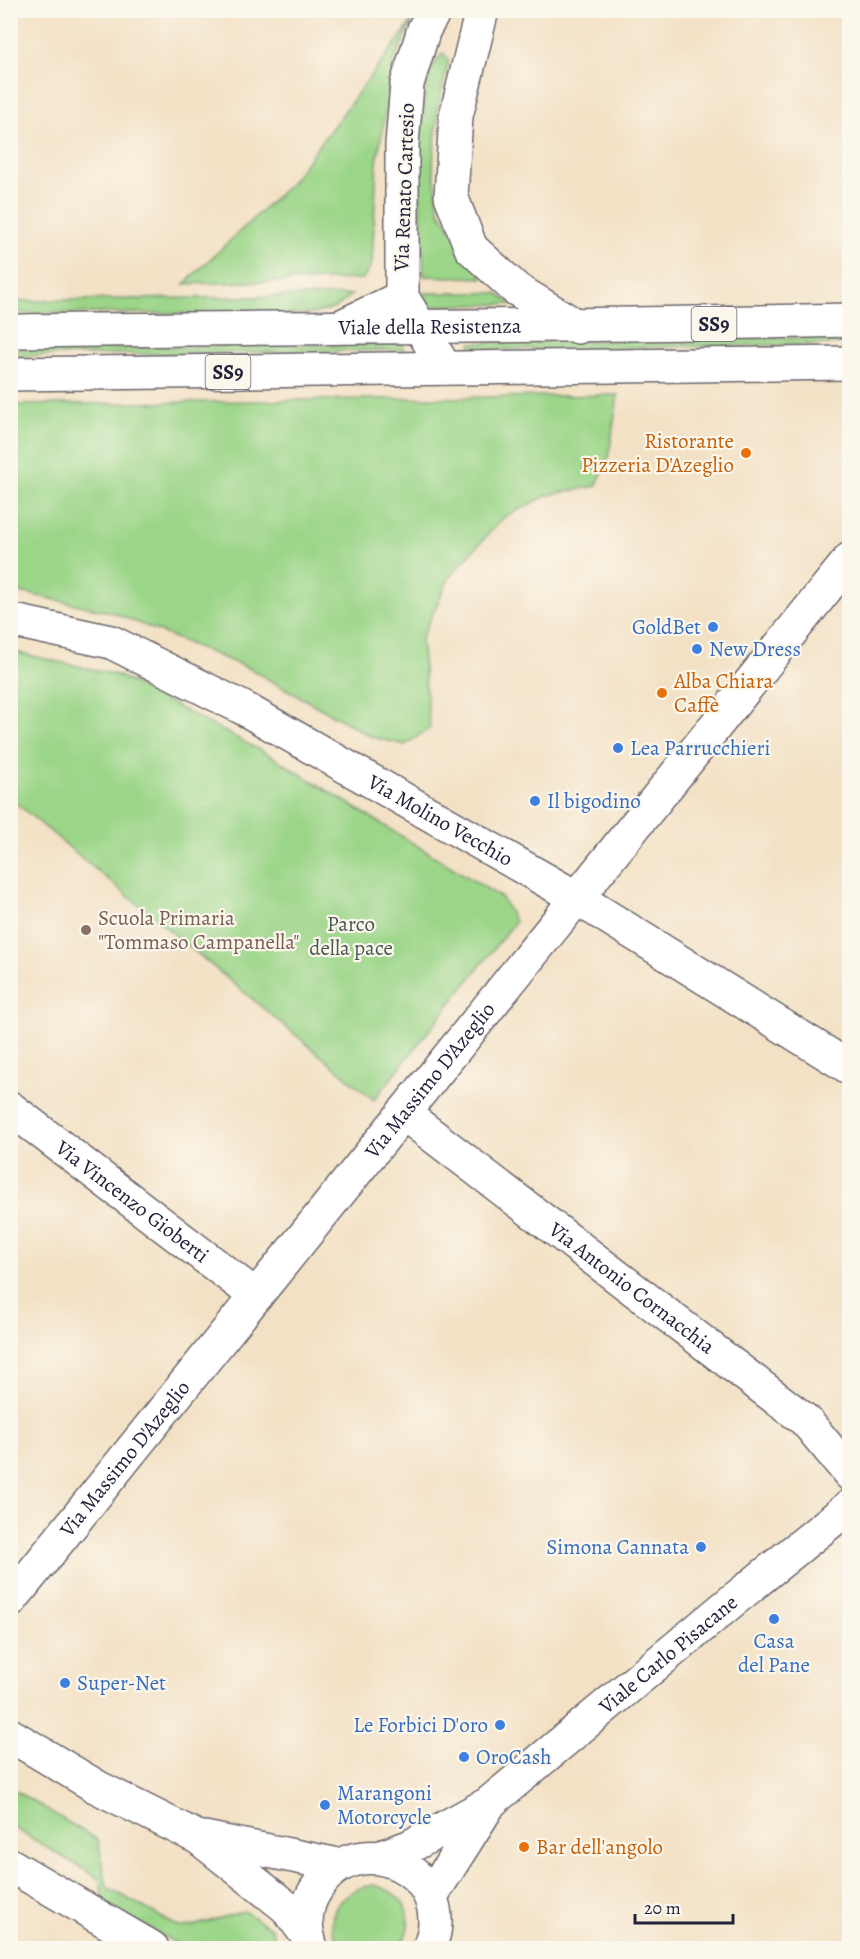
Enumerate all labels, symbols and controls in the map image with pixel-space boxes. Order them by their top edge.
street label: Via Renato Cartesio [387,102,421,273]
road number: SS9 [692,307,736,341]
street label: Viale della Resistenza [337,312,522,341]
road number: SS9 [206,355,250,389]
place label: Ristorante Pizzeria D'Azeglio [581,427,734,479]
marker: Ristorante Pizzeria D'Azeglio [739,446,753,460]
place label: GoldBet [632,613,701,641]
marker: GoldBet [706,620,720,634]
place label: New Dress [709,635,801,663]
marker: New Dress [690,642,704,656]
place label: Alba Chiara Caffè [673,667,773,719]
marker: Alba Chiara Caffè [655,686,669,700]
place label: Lea Parrucchieri [630,734,770,762]
marker: Lea Parrucchieri [611,741,625,755]
street label: Via Molino Vecchio [362,767,518,873]
place label: Il bigodino [547,787,641,815]
marker: Il bigodino [528,794,542,808]
place label: Scuola Primaria "Tommaso Campanella" [98,904,300,956]
park label: Parco della pace [309,910,393,962]
marker: Scuola Primaria "Tommaso Campanella" [79,923,93,937]
street label: Via Massimo D'Azeglio [358,996,501,1165]
street label: Via Vincenzo Gioberti [49,1133,215,1269]
street label: Via Antonio Cornacchia [542,1215,721,1360]
street label: Via Massimo D'Azeglio [53,1375,196,1543]
place label: Simona Cannata [546,1533,689,1561]
marker: Simona Cannata [694,1540,708,1554]
street label: Viale Carlo Pisacane [592,1588,743,1721]
marker: Casa del Pane [767,1612,781,1626]
place label: Casa del Pane [738,1627,810,1679]
place label: Super-Net [77,1669,166,1697]
marker: Super-Net [58,1676,72,1690]
place label: Le Forbici D'oro [353,1711,488,1739]
marker: Le Forbici D'oro [493,1718,507,1732]
place label: OroCash [476,1743,551,1771]
marker: OroCash [457,1750,471,1764]
place label: Marangoni Motorcycle [337,1779,432,1831]
marker: Marangoni Motorcycle [318,1798,332,1812]
place label: Bar dell'angolo [536,1833,663,1861]
marker: Bar dell'angolo [517,1840,531,1854]
scale bar [635,1887,732,1925]
text: 20 m [644,1896,681,1920]

